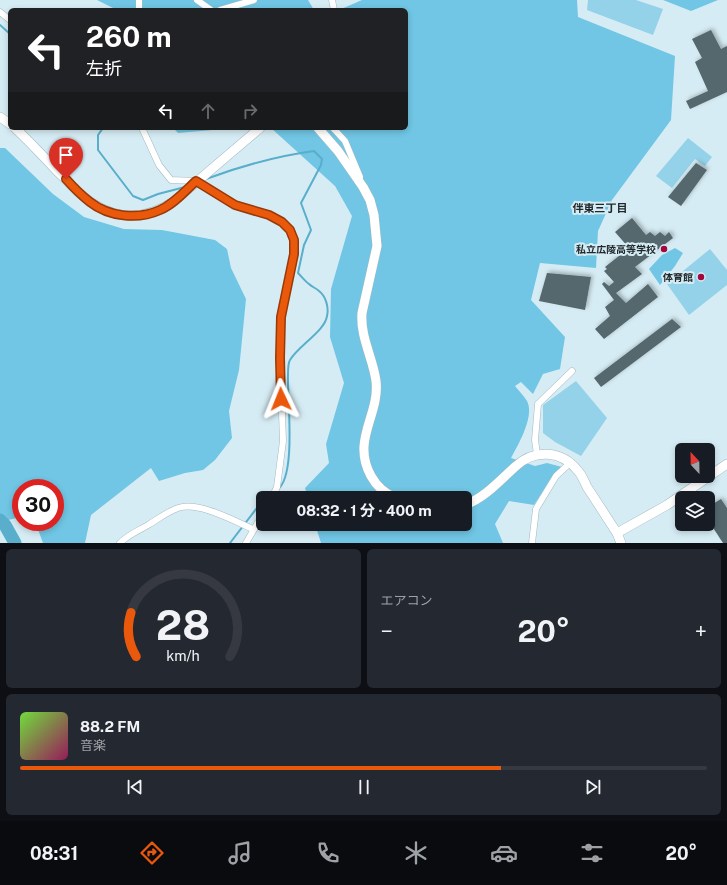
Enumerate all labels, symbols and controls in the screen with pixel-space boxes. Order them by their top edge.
text: 260 m [86,20,172,53]
icon: left [20,24,72,76]
text: 左折 [86,58,122,79]
icon: left [155,100,177,122]
icon: ahead [197,100,219,122]
icon: right [239,100,261,122]
pin [49,138,83,179]
icon: arrive [55,144,77,166]
district label: 伴東三丁目 [573,202,628,214]
place label: 私立広陵高等学校 [576,243,656,255]
marker: 私立広陵高等学校 [659,244,669,254]
place label: 体育館 [662,271,693,283]
marker: 体育館 [696,272,706,282]
position arrow [260,378,302,420]
north arrow [675,443,715,483]
map controls [675,443,715,531]
speed limit sign: 30 [12,479,64,531]
button: layers [675,491,715,531]
text: 08:32 · 1 分 · 400 m [296,502,432,519]
text: エアコン [381,593,433,608]
text: 28 [156,599,210,648]
text: 20° [517,613,570,649]
text: − [381,618,393,644]
text: + [695,618,707,644]
text: km/h [166,646,200,663]
text: 88.2 FM [80,718,140,735]
text: 音楽 [80,738,106,753]
icon: previous [124,776,146,798]
icon: pause [353,776,375,798]
icon: next [582,776,604,798]
icon: directions [138,839,166,867]
icon: music [226,839,254,867]
icon: phone [314,839,342,867]
icon: climate [402,839,430,867]
icon: car [490,839,518,867]
icon: filters [578,839,606,867]
text: 08:31 [30,843,78,864]
text: 20° [665,843,697,864]

